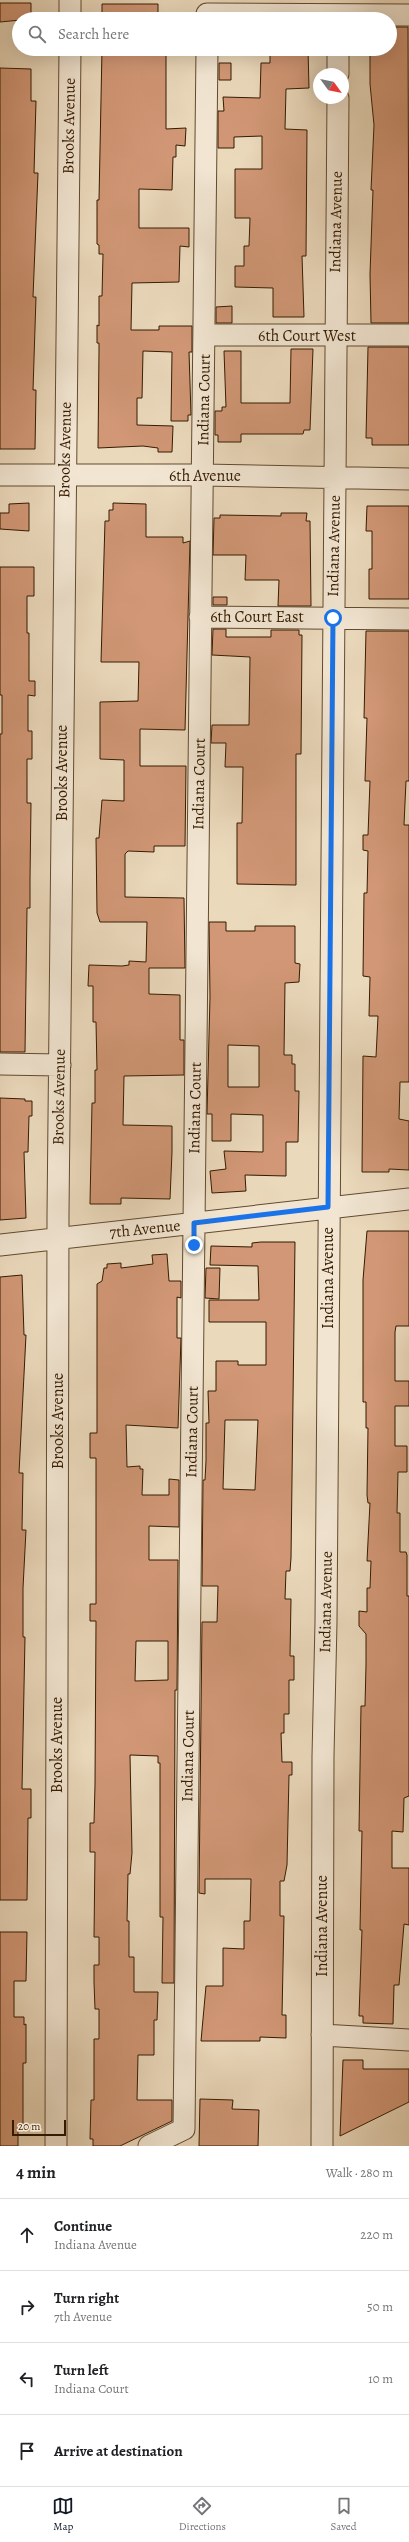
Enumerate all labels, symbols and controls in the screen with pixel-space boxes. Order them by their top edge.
search box [12,12,397,56]
icon: search [26,23,48,45]
text: Search here [58,24,129,44]
north arrow [313,68,349,104]
street label: Brooks Avenue [57,78,81,174]
street label: Indiana Avenue [324,171,348,273]
street label: 6th Court West [258,325,356,347]
street label: Indiana Court [192,354,216,446]
street label: Brooks Avenue [53,402,77,498]
street label: 6th Avenue [169,465,241,487]
street label: Indiana Avenue [322,495,346,597]
street label: 6th Court East [210,606,304,628]
route start [324,609,342,627]
street label: Brooks Avenue [51,725,73,821]
street label: Indiana Court [187,738,211,830]
street label: Brooks Avenue [47,1049,71,1145]
street label: Indiana Court [183,1062,207,1154]
street label: 7th Avenue [108,1214,182,1244]
street label: Indiana Avenue [317,1227,339,1329]
route end [185,1236,203,1254]
street label: Brooks Avenue [47,1373,69,1469]
street label: Indiana Court [180,1386,204,1478]
street label: Indiana Avenue [314,1551,338,1653]
street label: Brooks Avenue [46,1697,68,1793]
street label: Indiana Court [176,1710,200,1802]
street label: Indiana Avenue [311,1875,333,1977]
scale bar [12,2118,66,2137]
text: 20 m [18,2119,40,2134]
text: 4 min [16,2161,56,2184]
text: Walk · 280 m [326,2164,393,2181]
text: Continue [54,2216,112,2236]
icon: ahead [16,2224,38,2246]
text: 220 m [360,2226,393,2243]
text: Indiana Avenue [54,2236,137,2253]
text: Turn right [54,2288,119,2308]
icon: right [16,2296,38,2318]
text: 50 m [367,2298,393,2315]
text: 7th Avenue [54,2308,112,2325]
text: Turn left [54,2360,109,2380]
icon: left [16,2368,38,2390]
text: 10 m [368,2370,393,2387]
text: Indiana Court [54,2380,129,2397]
icon: arrive [16,2440,38,2462]
text: Arrive at destination [54,2441,183,2461]
tab: Map [52,2495,74,2534]
tab: Directions [179,2495,226,2534]
tab: Saved [331,2495,357,2534]

